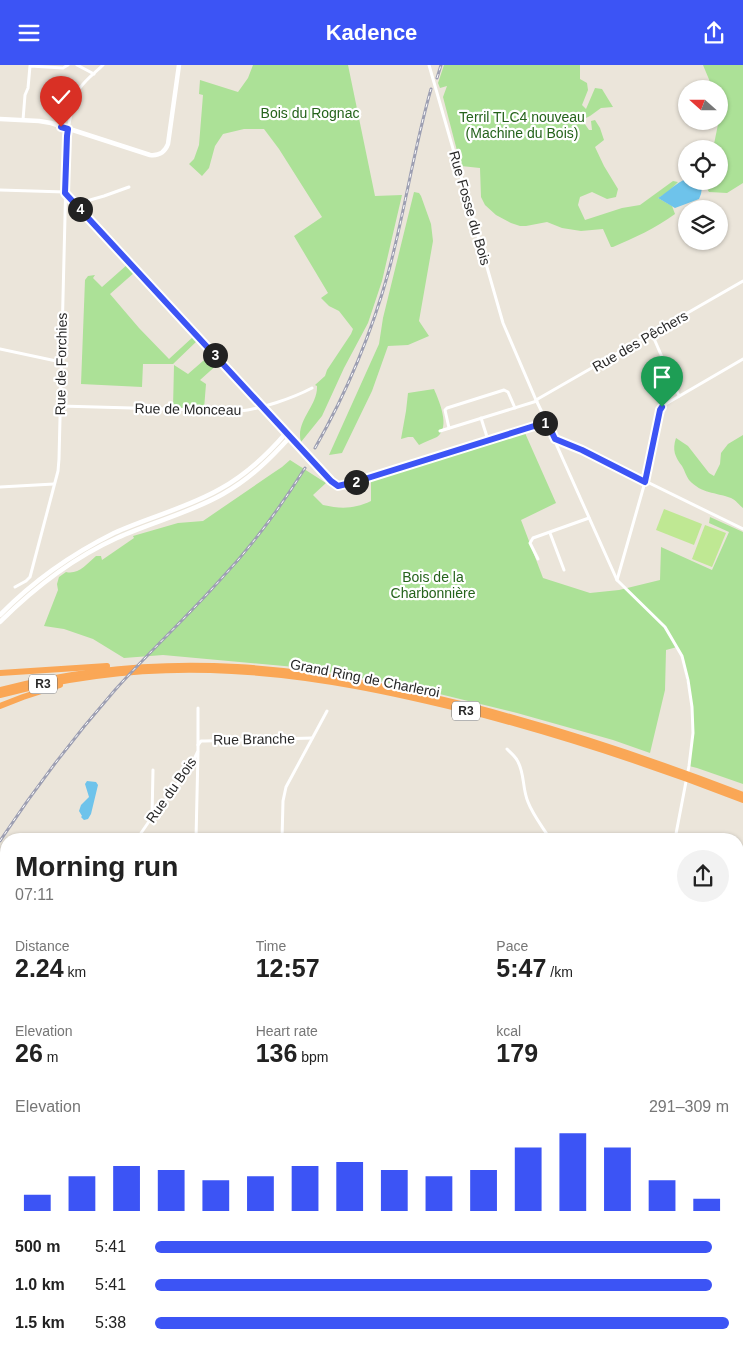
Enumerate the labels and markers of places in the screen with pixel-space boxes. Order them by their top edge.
pin [40,76,82,127]
pin: 4 [68,197,92,221]
pin: 3 [202,343,228,367]
pin [641,356,683,407]
pin: 1 [532,411,558,435]
pin: 2 [344,469,368,495]

